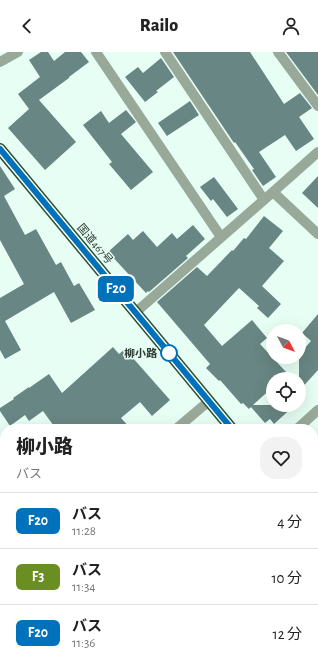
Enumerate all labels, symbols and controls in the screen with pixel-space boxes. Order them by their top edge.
icon: back [16,15,38,37]
icon: person [280,15,302,37]
text: Railo [140,17,178,35]
street label: 国道467号 [75,221,115,266]
line badge: F20 [93,276,139,302]
text: F20 [106,282,126,296]
north arrow [266,324,306,364]
map controls [266,324,306,412]
marker: 柳小路 [160,344,178,362]
place label: 柳小路 [124,347,158,359]
button: locate [266,372,306,412]
button: heart [260,437,302,479]
text: 柳小路 [16,438,73,457]
text: バス [16,468,42,481]
text: バス [72,507,102,522]
text: F20 [28,514,48,528]
text: 4 分 [277,515,302,530]
text: 11:28 [72,525,96,538]
text: バス [72,563,102,578]
text: F3 [32,570,44,584]
text: 10 分 [271,571,302,586]
text: 11:34 [72,581,96,594]
text: バス [72,619,102,634]
text: F20 [28,626,48,640]
text: 12 分 [273,627,302,642]
text: 11:36 [72,637,95,650]

